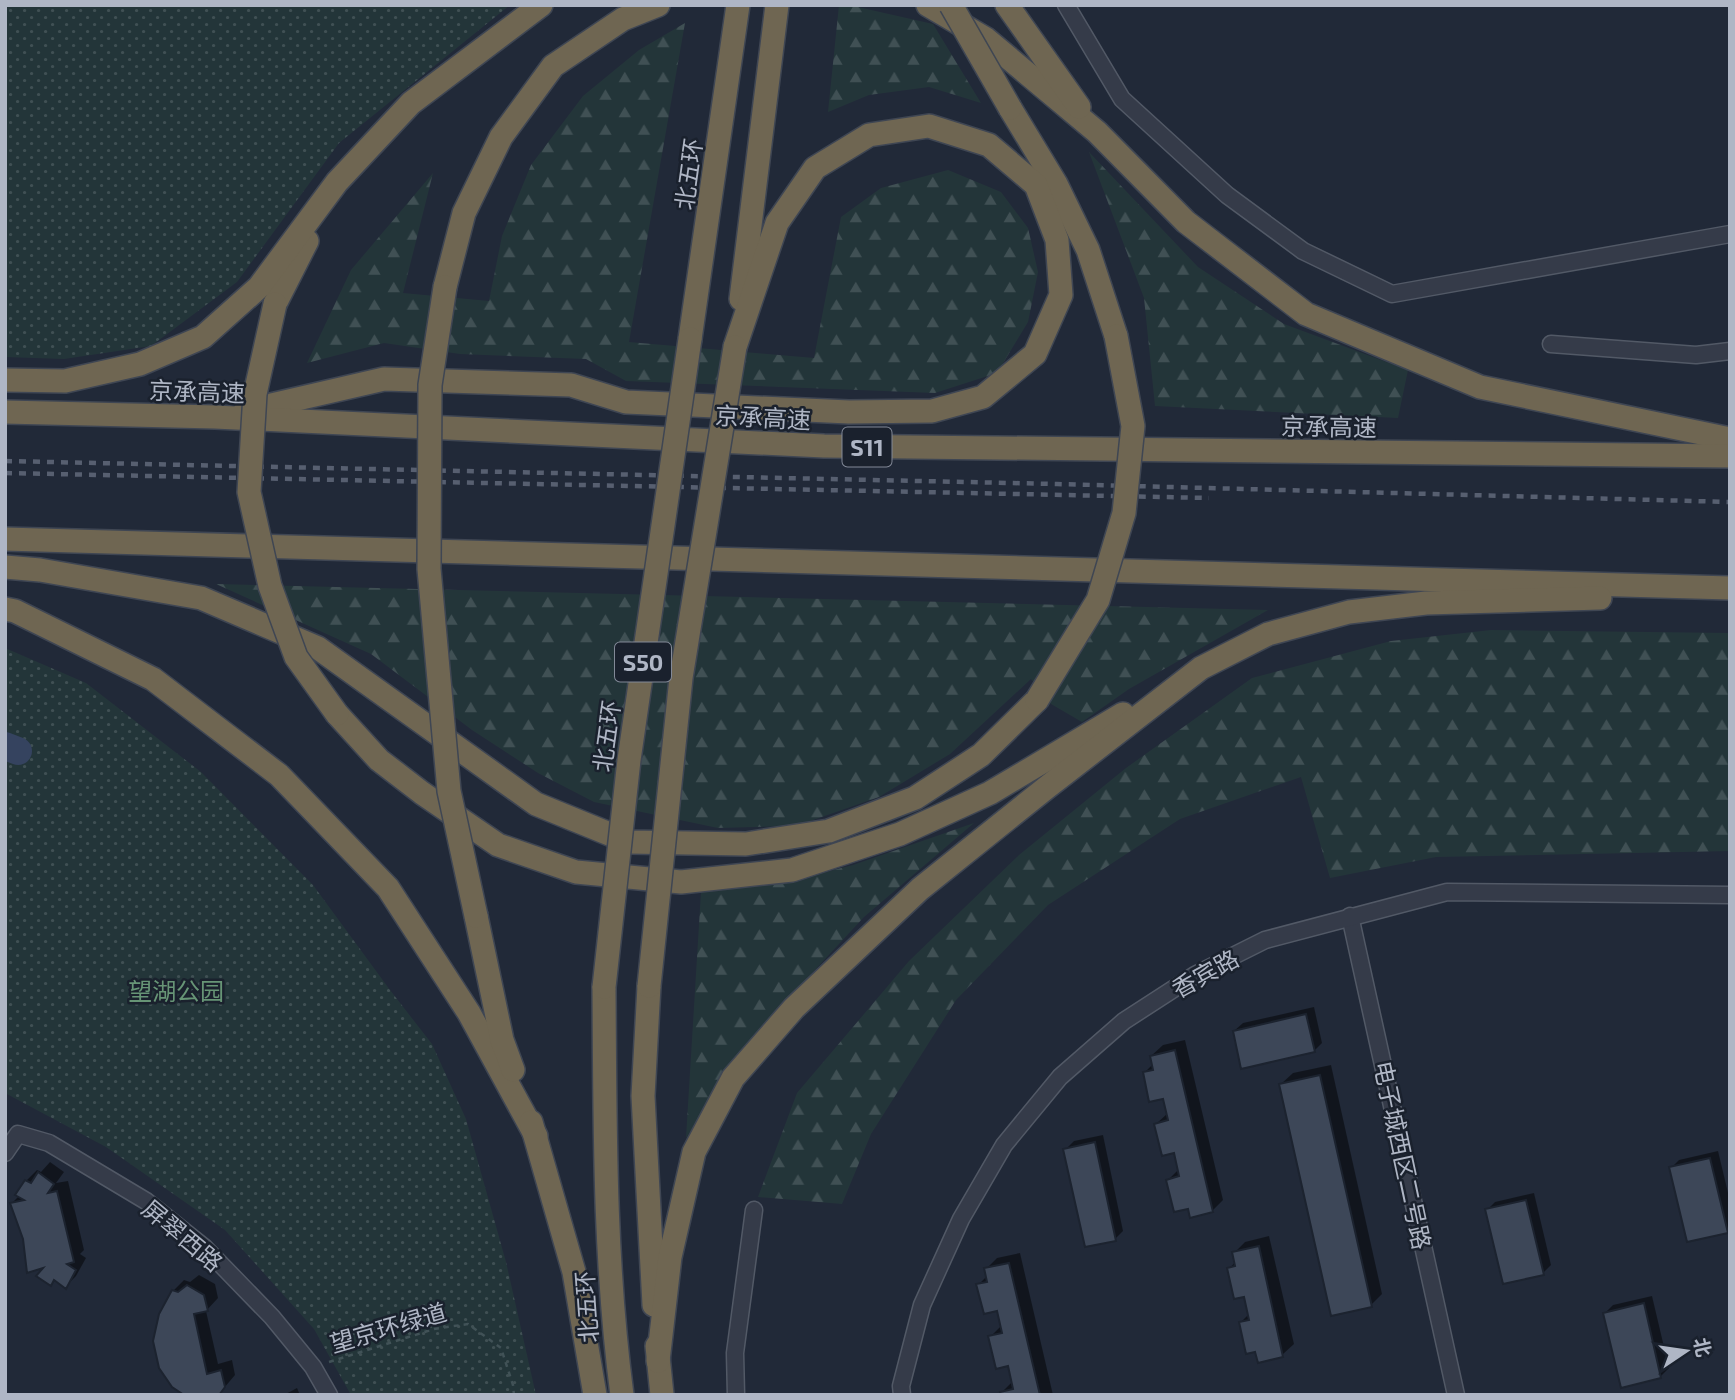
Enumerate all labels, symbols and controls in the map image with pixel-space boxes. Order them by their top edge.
street label: 北五环 [669,136,707,212]
street label: 京承高速 [149,375,245,407]
street label: 京承高速 [714,400,812,434]
street label: 京承高速 [1281,411,1377,441]
road number: S11 [842,428,892,466]
road number: S50 [615,642,671,682]
street label: 北五环 [587,698,625,774]
street label: 香宾路 [1166,943,1244,1003]
park label: 望湖公园 [128,976,224,1005]
street label: 电子城西区二号路 [1369,1058,1437,1252]
street label: 屏翠西路 [137,1193,229,1277]
street label: 北五环 [569,1270,603,1344]
street label: 望京环绿道 [326,1297,450,1357]
north arrow [1651,1316,1721,1386]
text: 北 [1690,1335,1716,1359]

